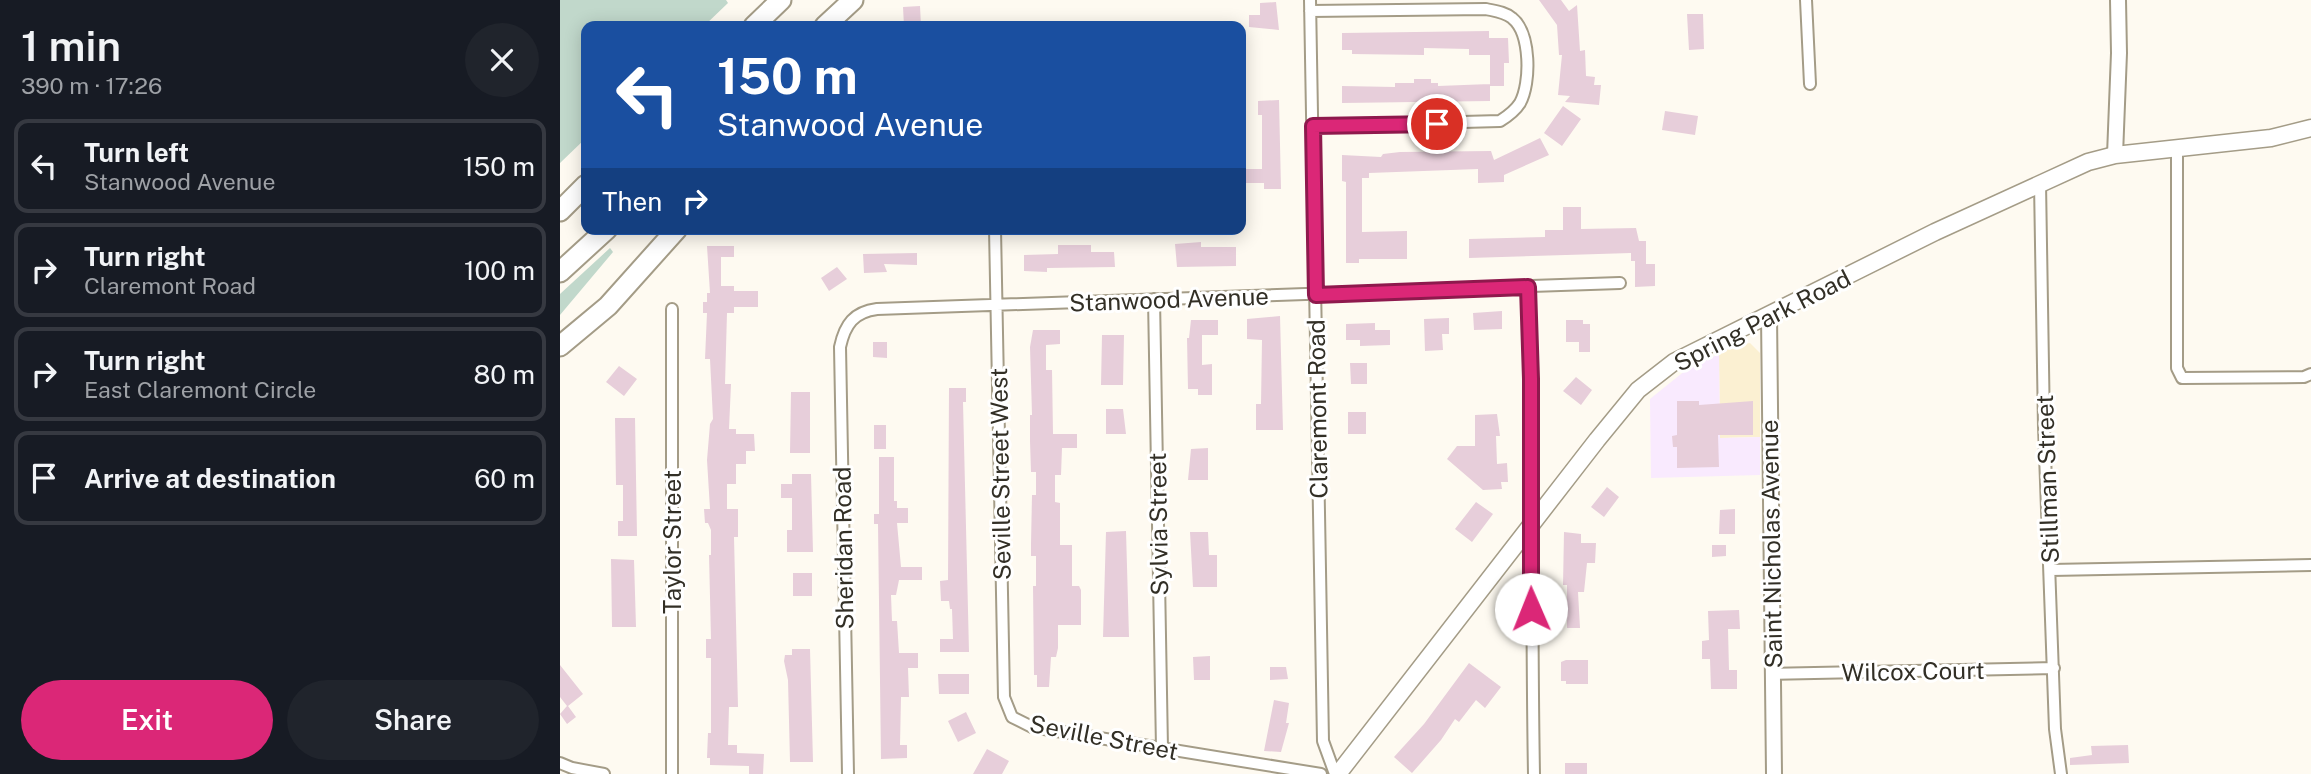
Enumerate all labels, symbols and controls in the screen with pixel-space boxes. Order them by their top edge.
text: 1 min [21,21,121,70]
button: close [465,23,539,97]
text: 150 m [717,47,858,105]
icon: left [602,49,693,140]
text: 390 m · 17:26 [21,72,162,99]
pin [1407,94,1467,154]
icon: arrive [1418,105,1456,143]
text: Stanwood Avenue [717,106,983,143]
text: Turn left [84,137,189,168]
icon: left [25,147,63,185]
text: 150 m [463,151,535,182]
text: Stanwood Avenue [84,168,275,195]
icon: right [676,182,714,220]
text: Then [602,186,662,217]
text: Turn right [84,241,206,272]
icon: right [25,251,63,289]
text: 100 m [464,255,535,286]
street label: Spring Park Road [1669,263,1855,377]
text: Claremont Road [84,272,256,299]
street label: Stanwood Avenue [1069,282,1269,316]
street label: Claremont Road [1301,319,1333,499]
text: Turn right [84,345,206,376]
icon: right [25,355,63,393]
text: 80 m [474,359,535,390]
street label: Seville Street West [984,368,1016,580]
text: East Claremont Circle [84,376,316,403]
street label: Stillman Street [2030,394,2064,564]
street label: Saint Nicholas Avenue [1755,419,1787,669]
street label: Sylvia Street [1143,452,1173,596]
icon: arrive [25,459,63,497]
text: Arrive at destination [84,463,336,494]
text: 60 m [474,463,535,494]
street label: Sheridan Road [828,466,858,630]
street label: Taylor Street [658,470,686,614]
position arrow [1494,572,1568,646]
street label: Wilcox Court [1841,656,1985,686]
button: Exit [21,680,273,760]
button: Share [287,680,539,760]
street label: Seville Street [1027,709,1181,765]

